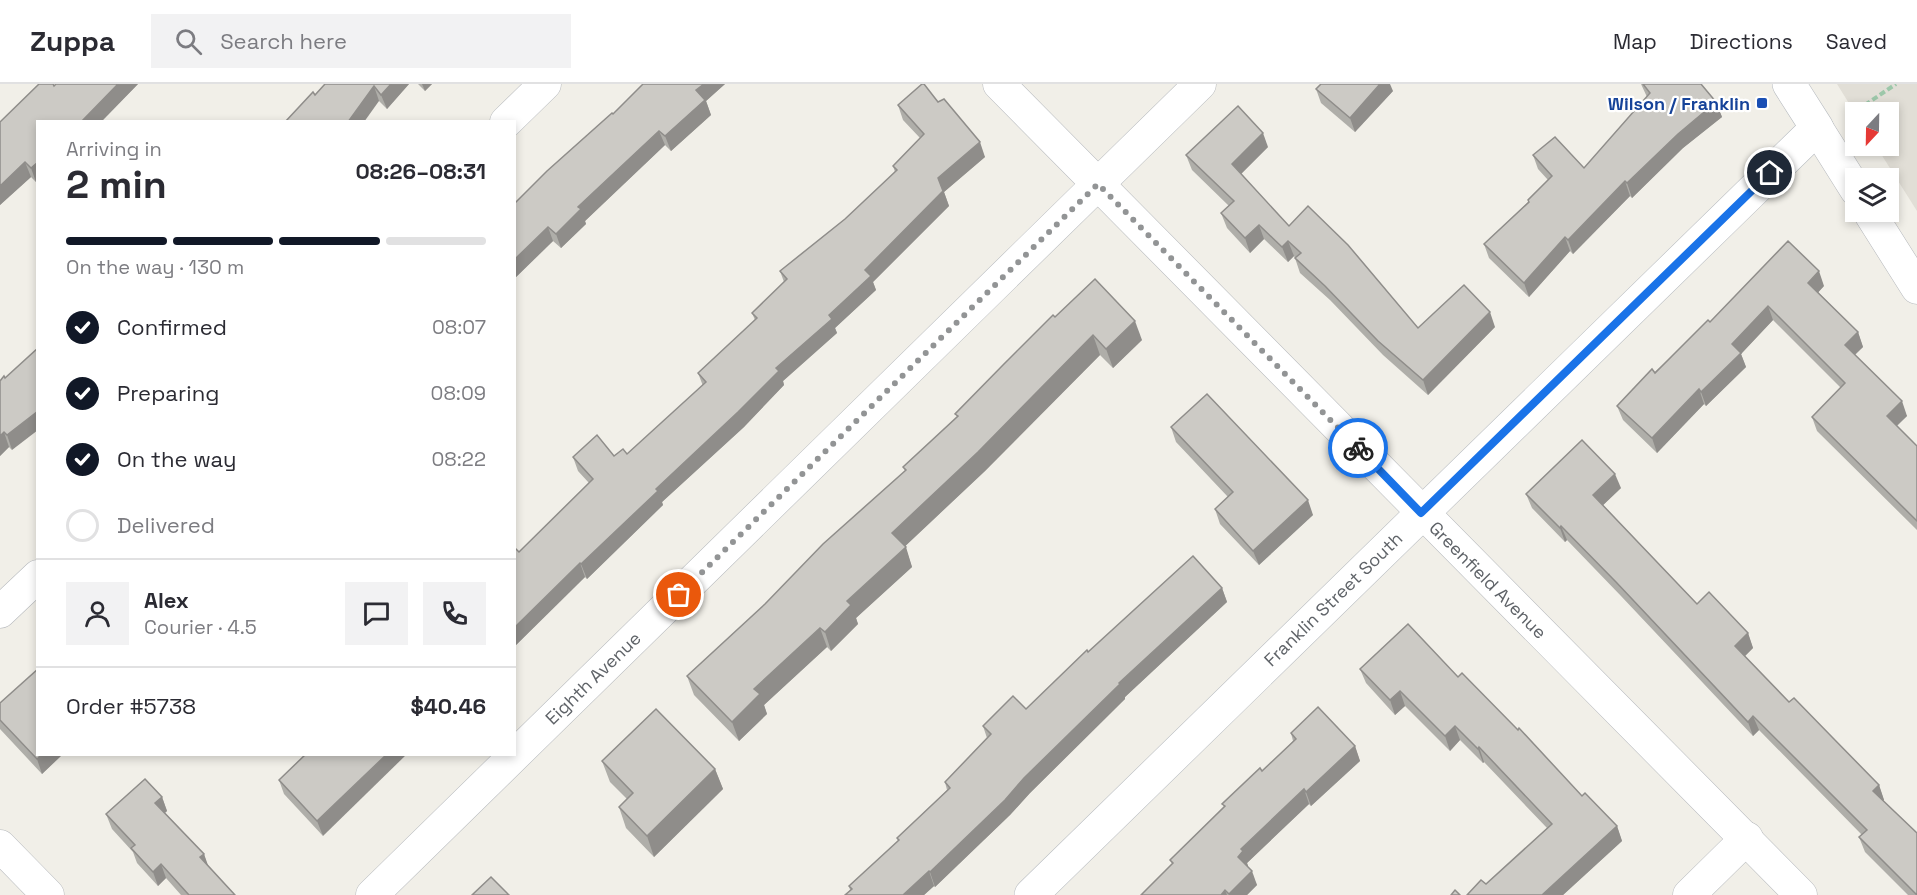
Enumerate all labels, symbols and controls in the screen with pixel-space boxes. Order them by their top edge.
search box [151,14,571,68]
text: Zuppa [30,23,115,59]
icon: search [172,25,205,58]
text: Search here [220,27,347,55]
text: Map [1613,28,1657,55]
text: Directions [1690,28,1793,55]
text: Saved [1826,28,1887,55]
place label: Wilson / Franklin [1608,92,1750,115]
marker: Wilson / Franklin [1755,96,1769,110]
north arrow [1845,102,1899,156]
map controls [1845,102,1899,222]
text: Arriving in [66,136,162,162]
pin [1744,147,1795,198]
icon: home [1753,156,1786,189]
text: 08:26–08:31 [356,157,486,185]
text: 2 min [66,160,167,209]
button: layers [1845,168,1899,222]
text: On the way · 130 m [66,254,244,280]
icon: check [66,311,99,344]
text: Confirmed [117,313,227,341]
text: 08:07 [432,314,486,340]
icon: check [66,377,99,410]
text: Preparing [117,379,219,407]
text: 08:09 [431,380,486,406]
courier [1328,418,1388,478]
icon: bike [1342,432,1375,465]
icon: check [66,443,99,476]
text: On the way [117,445,236,473]
text: 08:22 [432,446,486,472]
text: Delivered [117,511,215,539]
street label: Greenfield Avenue [1424,516,1552,644]
street label: Franklin Street South [1259,527,1407,671]
pin [653,569,704,620]
icon: bag [662,578,695,611]
button: person [66,582,129,645]
button: chat [345,582,408,645]
button: phone [423,582,486,645]
text: Alex [144,586,189,614]
text: Courier · 4.5 [144,614,257,640]
street label: Eighth Avenue [540,627,646,729]
text: Order #5738 [66,692,196,720]
text: $40.46 [411,692,486,720]

